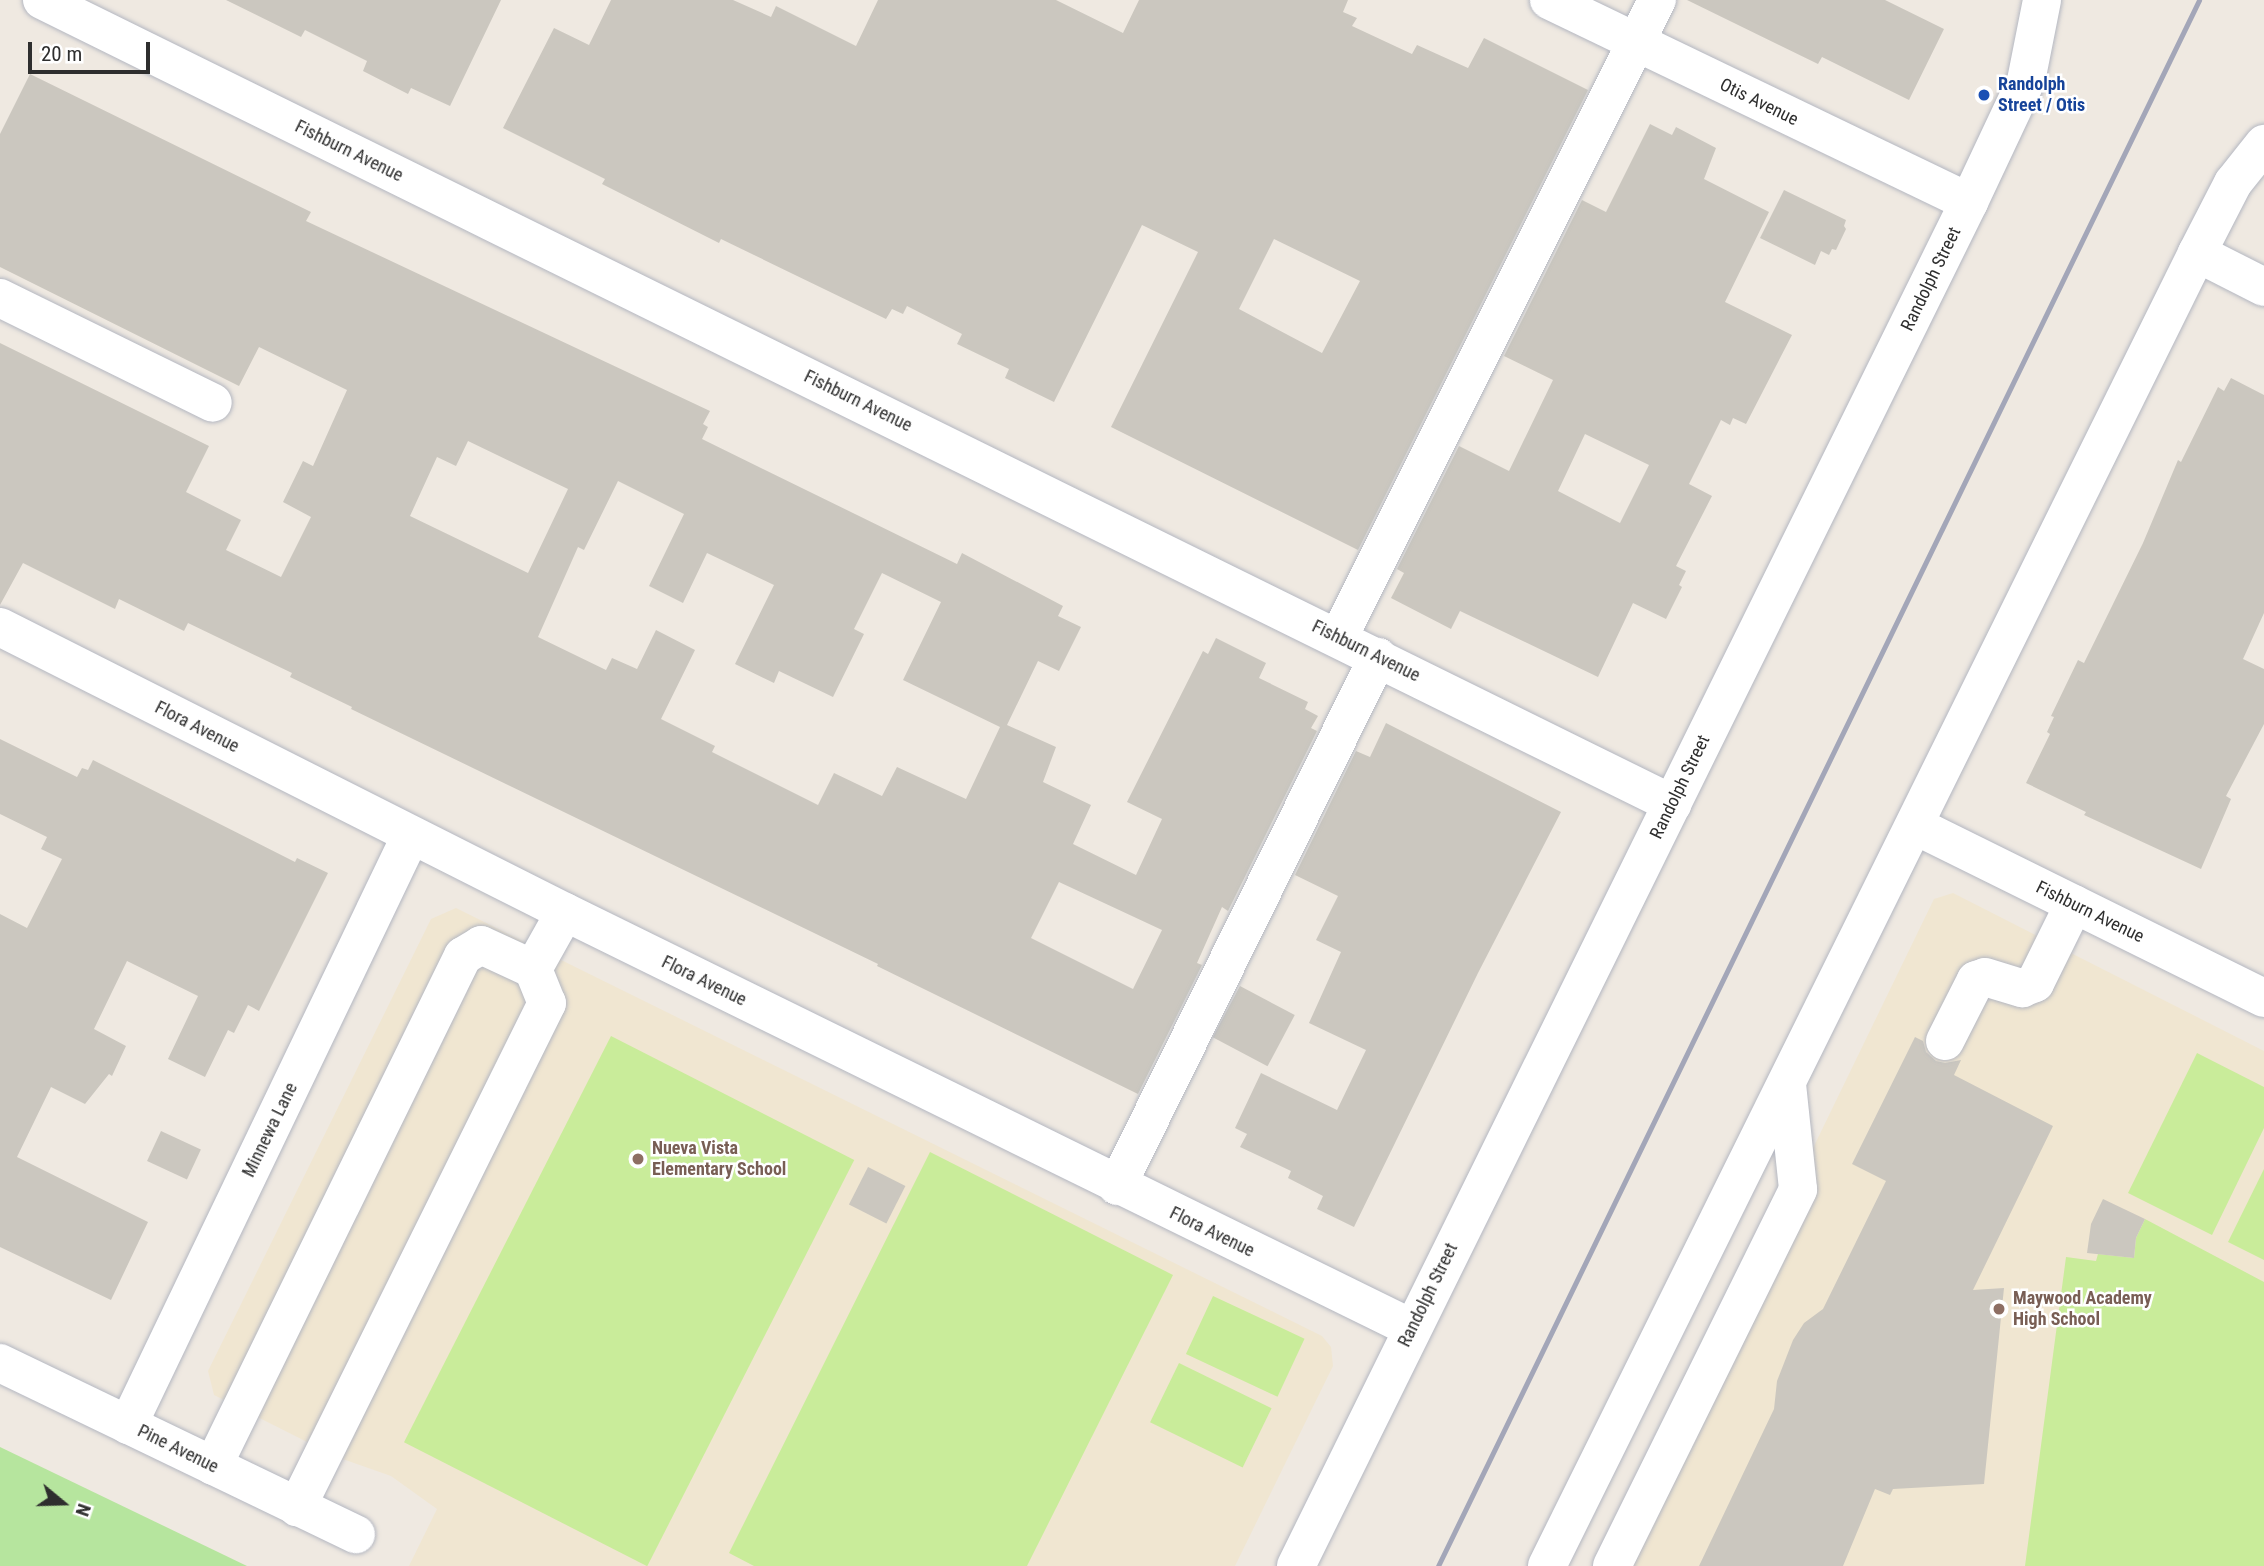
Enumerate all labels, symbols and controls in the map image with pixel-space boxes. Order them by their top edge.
scale bar [32,28,154,72]
text: 20 m [41,42,82,66]
street label: Otis Avenue [1716,74,1802,130]
place label: Randolph Street / Otis [1998,74,2085,116]
marker: Randolph Street / Otis [1976,87,1992,103]
street label: Fishburn Avenue [291,116,407,186]
street label: Randolph Street [1897,224,1965,334]
street label: Fishburn Avenue [800,366,916,436]
street label: Fishburn Avenue [1308,616,1424,686]
street label: Flora Avenue [151,697,243,757]
street label: Randolph Street [1646,732,1714,842]
street label: Fishburn Avenue [2032,877,2148,947]
street label: Flora Avenue [658,951,750,1011]
street label: Minnewa Lane [238,1079,302,1181]
place label: Nueva Vista Elementary School [652,1138,786,1180]
marker: Nueva Vista Elementary School [630,1151,646,1167]
street label: Flora Avenue [1166,1202,1258,1262]
street label: Randolph Street [1394,1240,1462,1350]
place label: Maywood Academy High School [2013,1288,2152,1330]
marker: Maywood Academy High School [1991,1301,2007,1317]
street label: Pine Avenue [134,1420,222,1478]
north arrow [28,1468,98,1538]
text: N [71,1501,96,1519]

